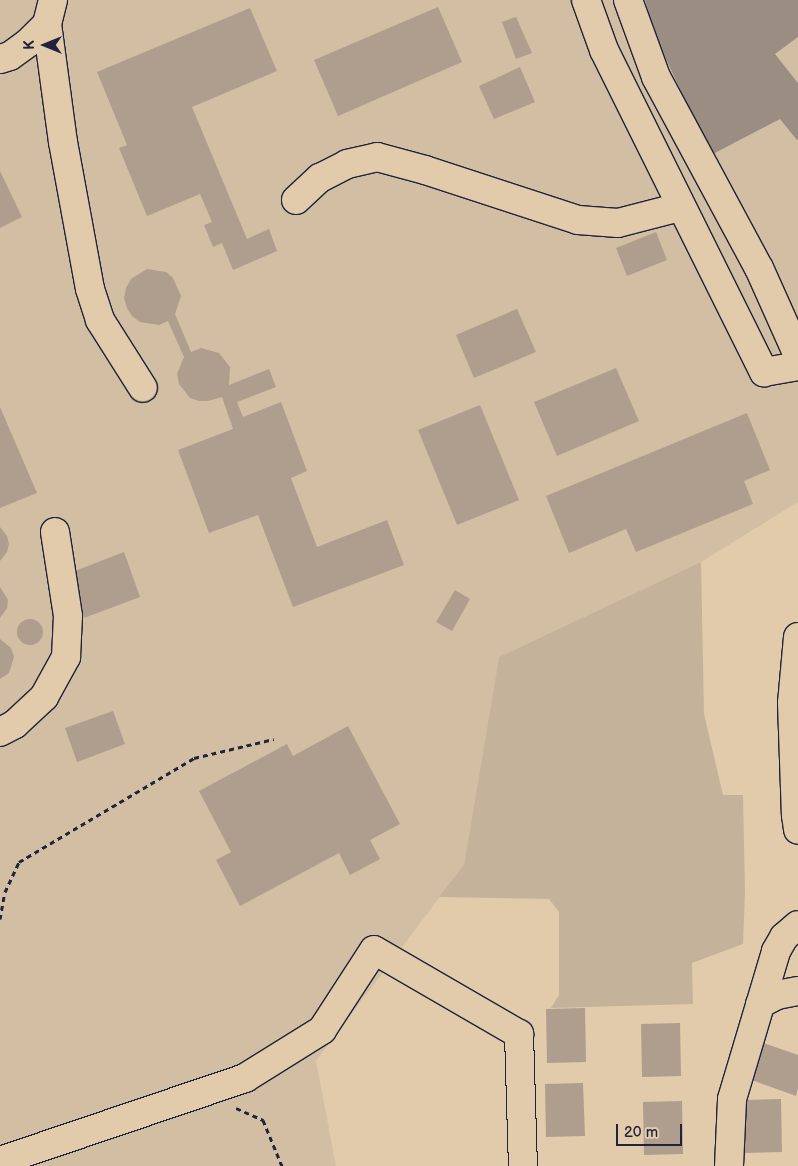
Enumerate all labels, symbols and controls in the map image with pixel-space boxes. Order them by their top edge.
north arrow [20,20,70,70]
text: K [21,40,38,50]
scale bar [618,1114,684,1146]
text: 20 m [624,1123,658,1142]

